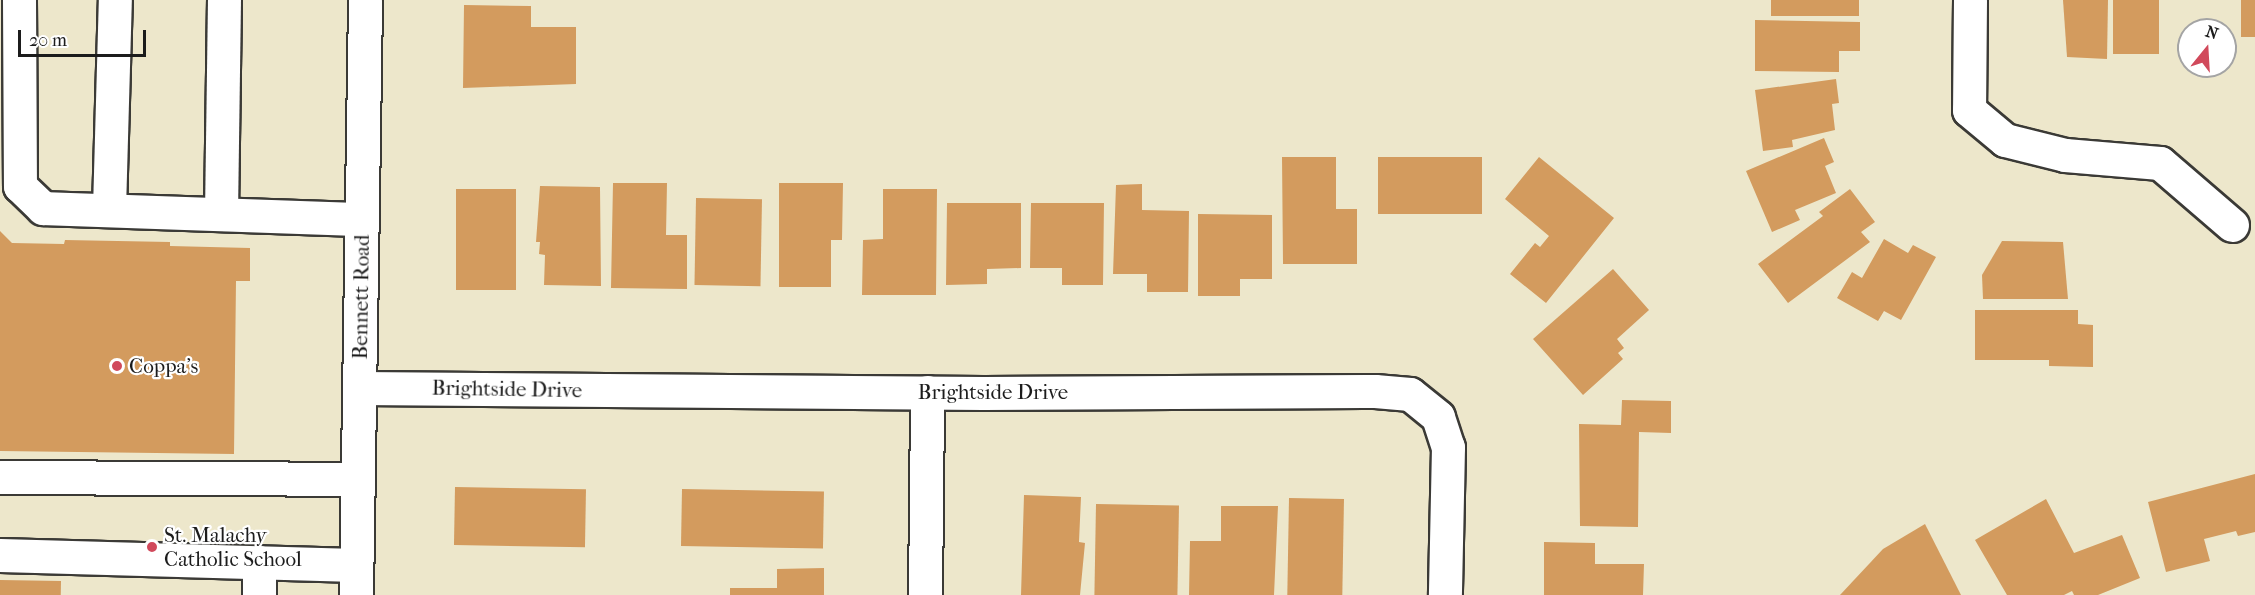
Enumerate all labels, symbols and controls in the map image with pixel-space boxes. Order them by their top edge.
scale bar [21,18,148,56]
north arrow [2177,18,2237,78]
text: N [2203,21,2221,43]
text: 20 m [29,30,67,51]
street label: Bennett Road [347,234,375,360]
place label: Coppa's [129,353,198,379]
marker: Coppa's [110,359,124,373]
street label: Brightside Drive [432,375,582,403]
street label: Brightside Drive [918,379,1068,405]
place label: St. Malachy Catholic School [164,522,302,572]
marker: St. Malachy Catholic School [145,540,159,554]

